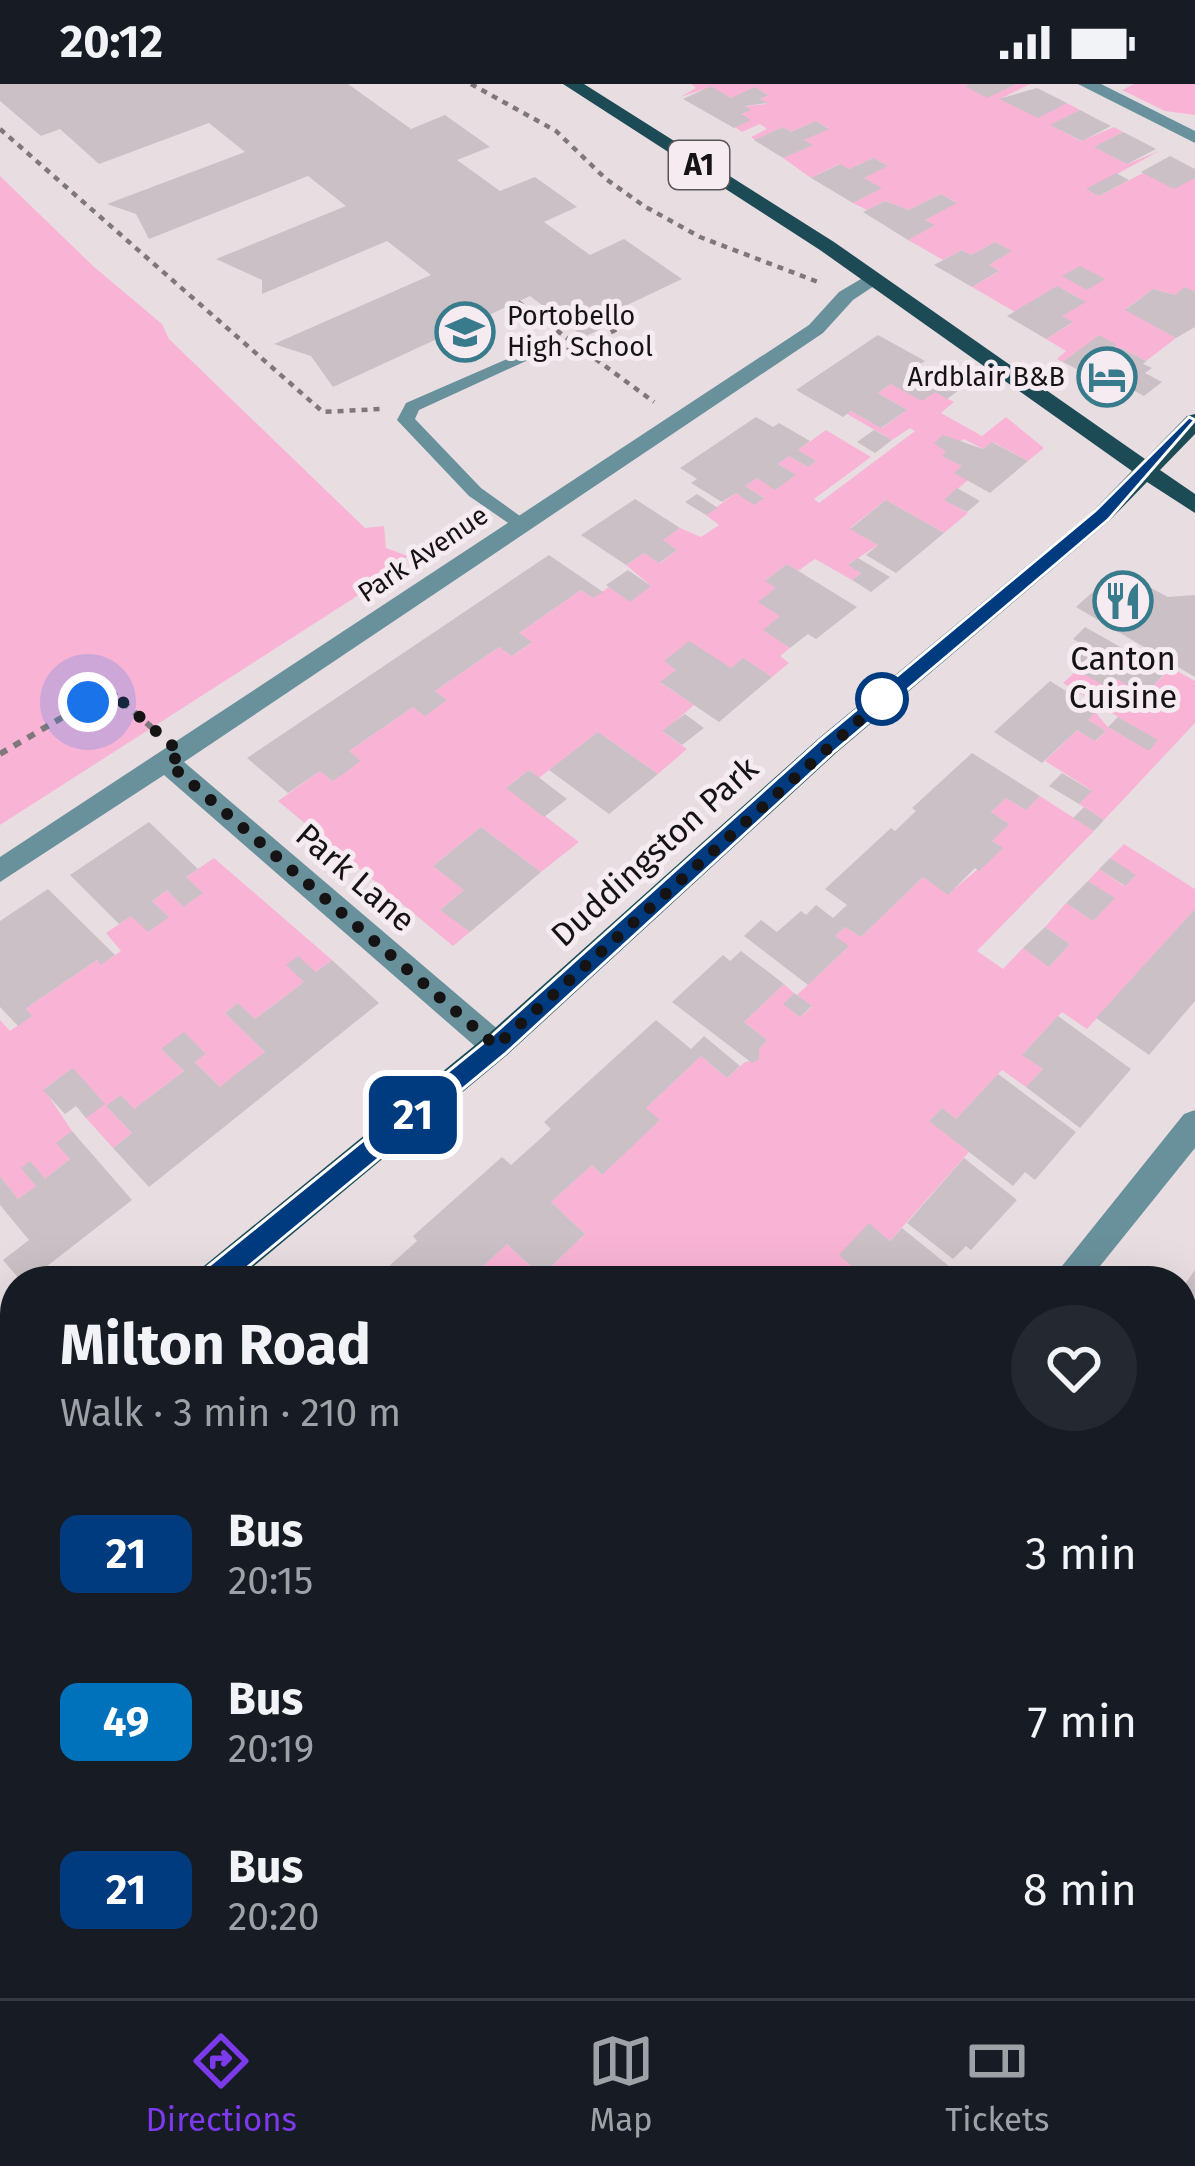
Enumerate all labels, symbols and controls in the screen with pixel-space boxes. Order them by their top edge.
text: 20:12 [60,15,163,69]
road number: A1 [669,141,729,189]
place label: Portobello High School [507,300,653,363]
school or university icon: Portobello High School [434,301,496,363]
hotel icon: Ardblair B&B [1076,346,1138,408]
place label: Ardblair B&B [908,361,1065,393]
street label: Park Avenue [352,499,494,609]
restaurant icon: Canton Cuisine [1092,570,1154,632]
place label: Canton Cuisine [1069,639,1177,717]
your location [58,672,118,732]
unlabelled marker [857,674,907,724]
street label: Duddingston Park [543,748,766,955]
street label: Park Lane [287,815,423,940]
line badge: 21 [359,1076,467,1154]
text: 21 [393,1090,433,1140]
button: heart [1011,1305,1137,1431]
text: Milton Road [60,1311,371,1379]
text: Walk · 3 min · 210 m [60,1390,401,1436]
text: Bus [228,1504,303,1558]
text: 3 min [1025,1527,1137,1581]
text: 21 [106,1529,146,1579]
text: 20:15 [228,1558,313,1604]
text: Bus [228,1672,303,1726]
text: 7 min [1027,1695,1137,1749]
text: 49 [103,1697,149,1747]
text: 20:19 [228,1726,314,1772]
text: Bus [228,1840,303,1894]
text: 8 min [1023,1863,1137,1917]
text: 21 [106,1865,146,1915]
text: 20:20 [228,1894,320,1940]
tab: Directions [146,2028,297,2140]
tab: Map [588,2028,654,2140]
tab: Tickets [945,2028,1049,2140]

